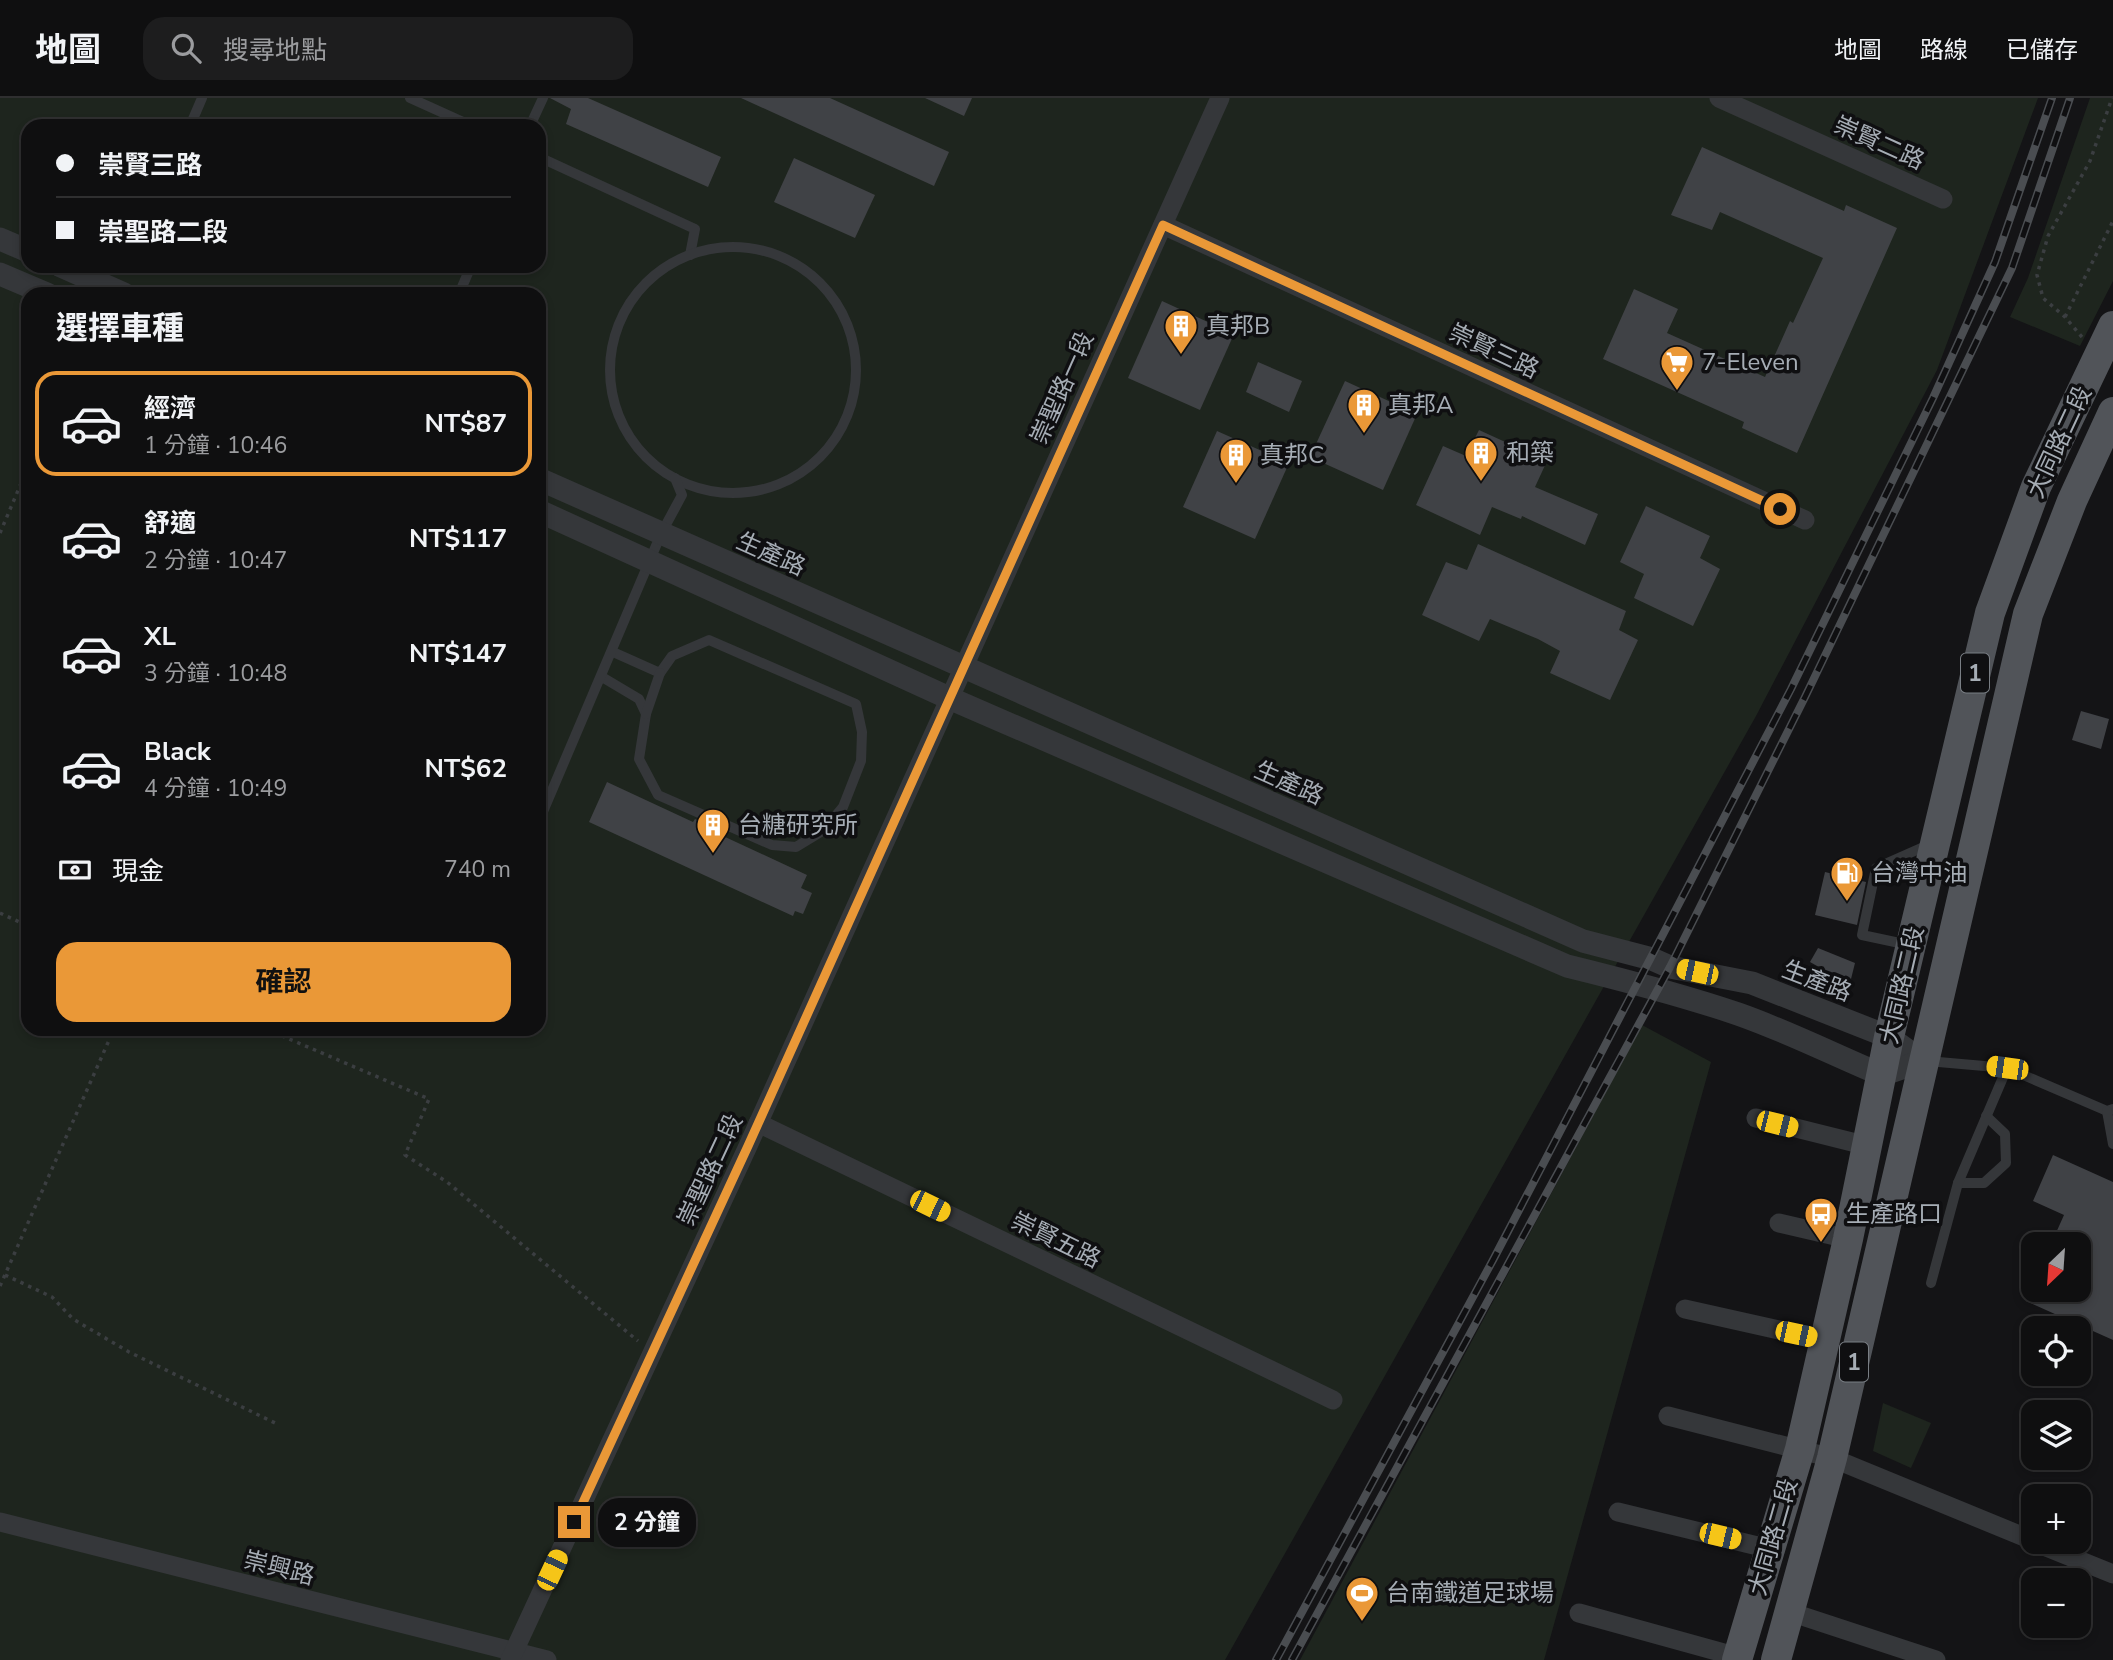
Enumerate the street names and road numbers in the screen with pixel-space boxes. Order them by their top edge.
street label: 崇賢二路 [1829,109,1929,177]
street label: 崇賢三路 [1444,316,1544,386]
street label: 崇聖路一段 [1023,327,1101,449]
street label: 大同路二段 [2019,381,2099,503]
street label: 生產路 [732,525,810,583]
road number: 1 [1961,653,1989,692]
street label: 生產路 [1250,754,1328,812]
street label: 大同路二段 [1873,923,1931,1047]
street label: 生產路 [1778,953,1856,1009]
street label: 崇聖路二段 [670,1109,750,1231]
street label: 崇賢五路 [1006,1205,1106,1275]
road number: 1 [1840,1343,1868,1382]
street label: 大同路二段 [1741,1475,1805,1599]
street label: 崇興路 [240,1544,318,1592]

